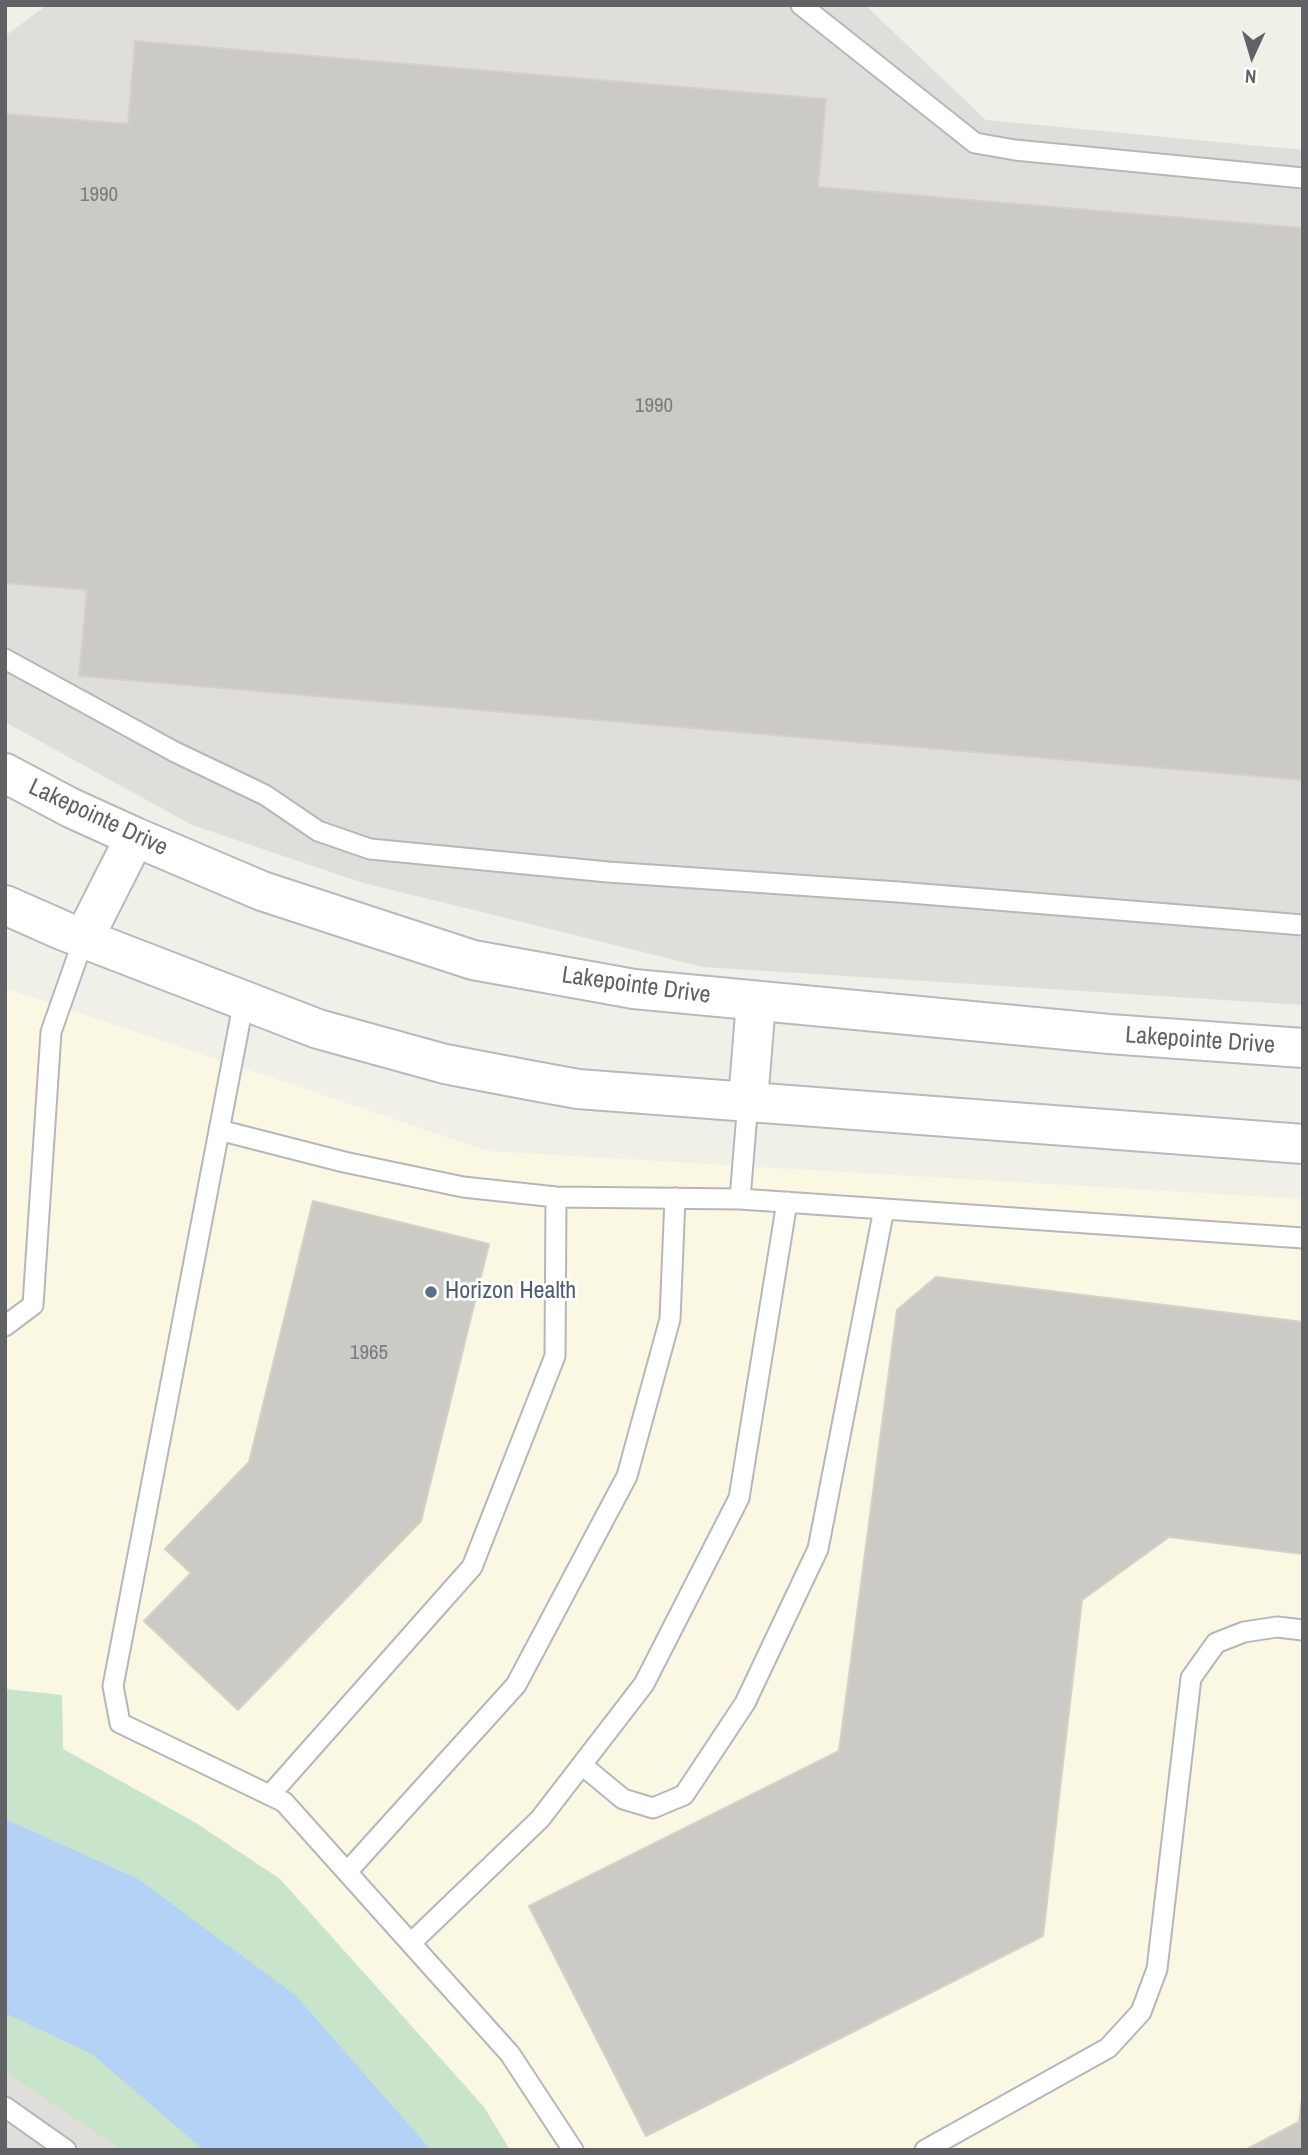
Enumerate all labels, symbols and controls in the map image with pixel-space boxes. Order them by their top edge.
north arrow [1217,21,1287,91]
text: N [1244,64,1257,90]
house number: 1990 [80,182,118,208]
house number: 1990 [635,393,673,419]
street label: Lakepointe Drive [24,773,172,863]
street label: Lakepointe Drive [560,961,712,1011]
street label: Lakepointe Drive [1124,1021,1276,1061]
place label: Horizon Health [445,1278,576,1306]
marker: Horizon Health [423,1284,439,1300]
house number: 1965 [350,1340,388,1366]

